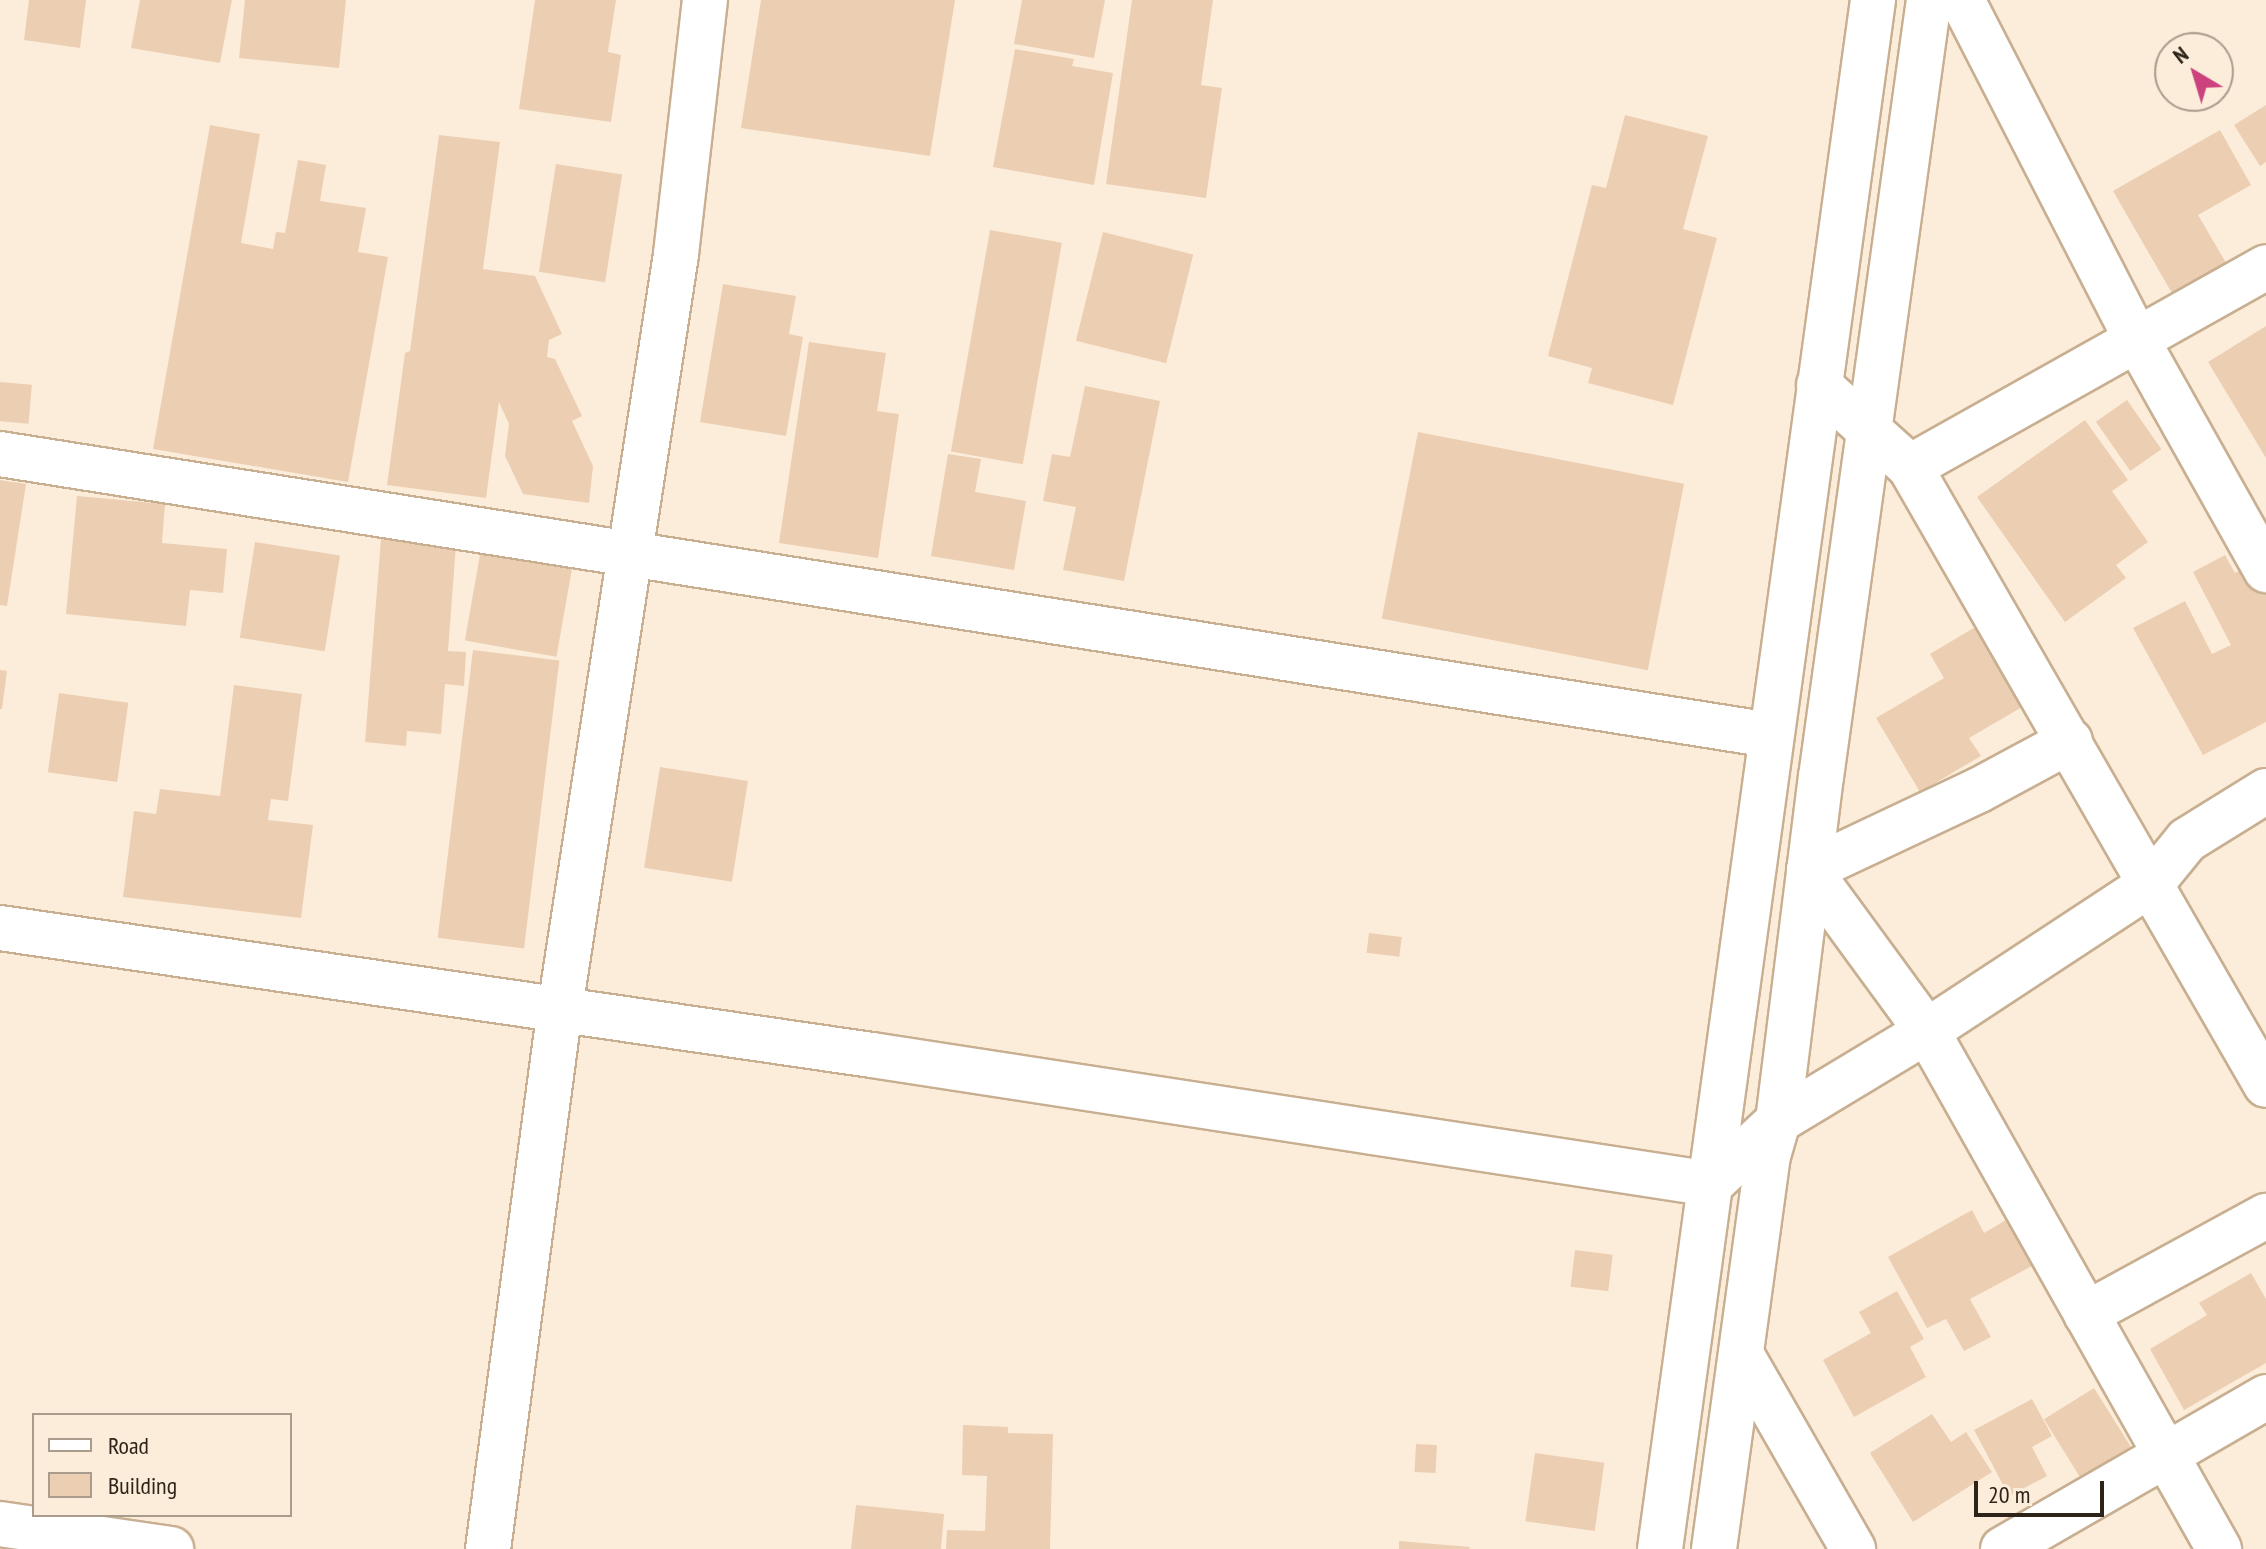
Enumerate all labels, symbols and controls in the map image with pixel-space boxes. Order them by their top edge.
north arrow [2154,32,2234,112]
text: N [2167,40,2194,69]
legend [32,1413,292,1517]
text: Road [108,1430,149,1461]
scale bar [1978,1465,2108,1515]
text: Building [108,1470,177,1501]
text: 20 m [1988,1479,2030,1510]

